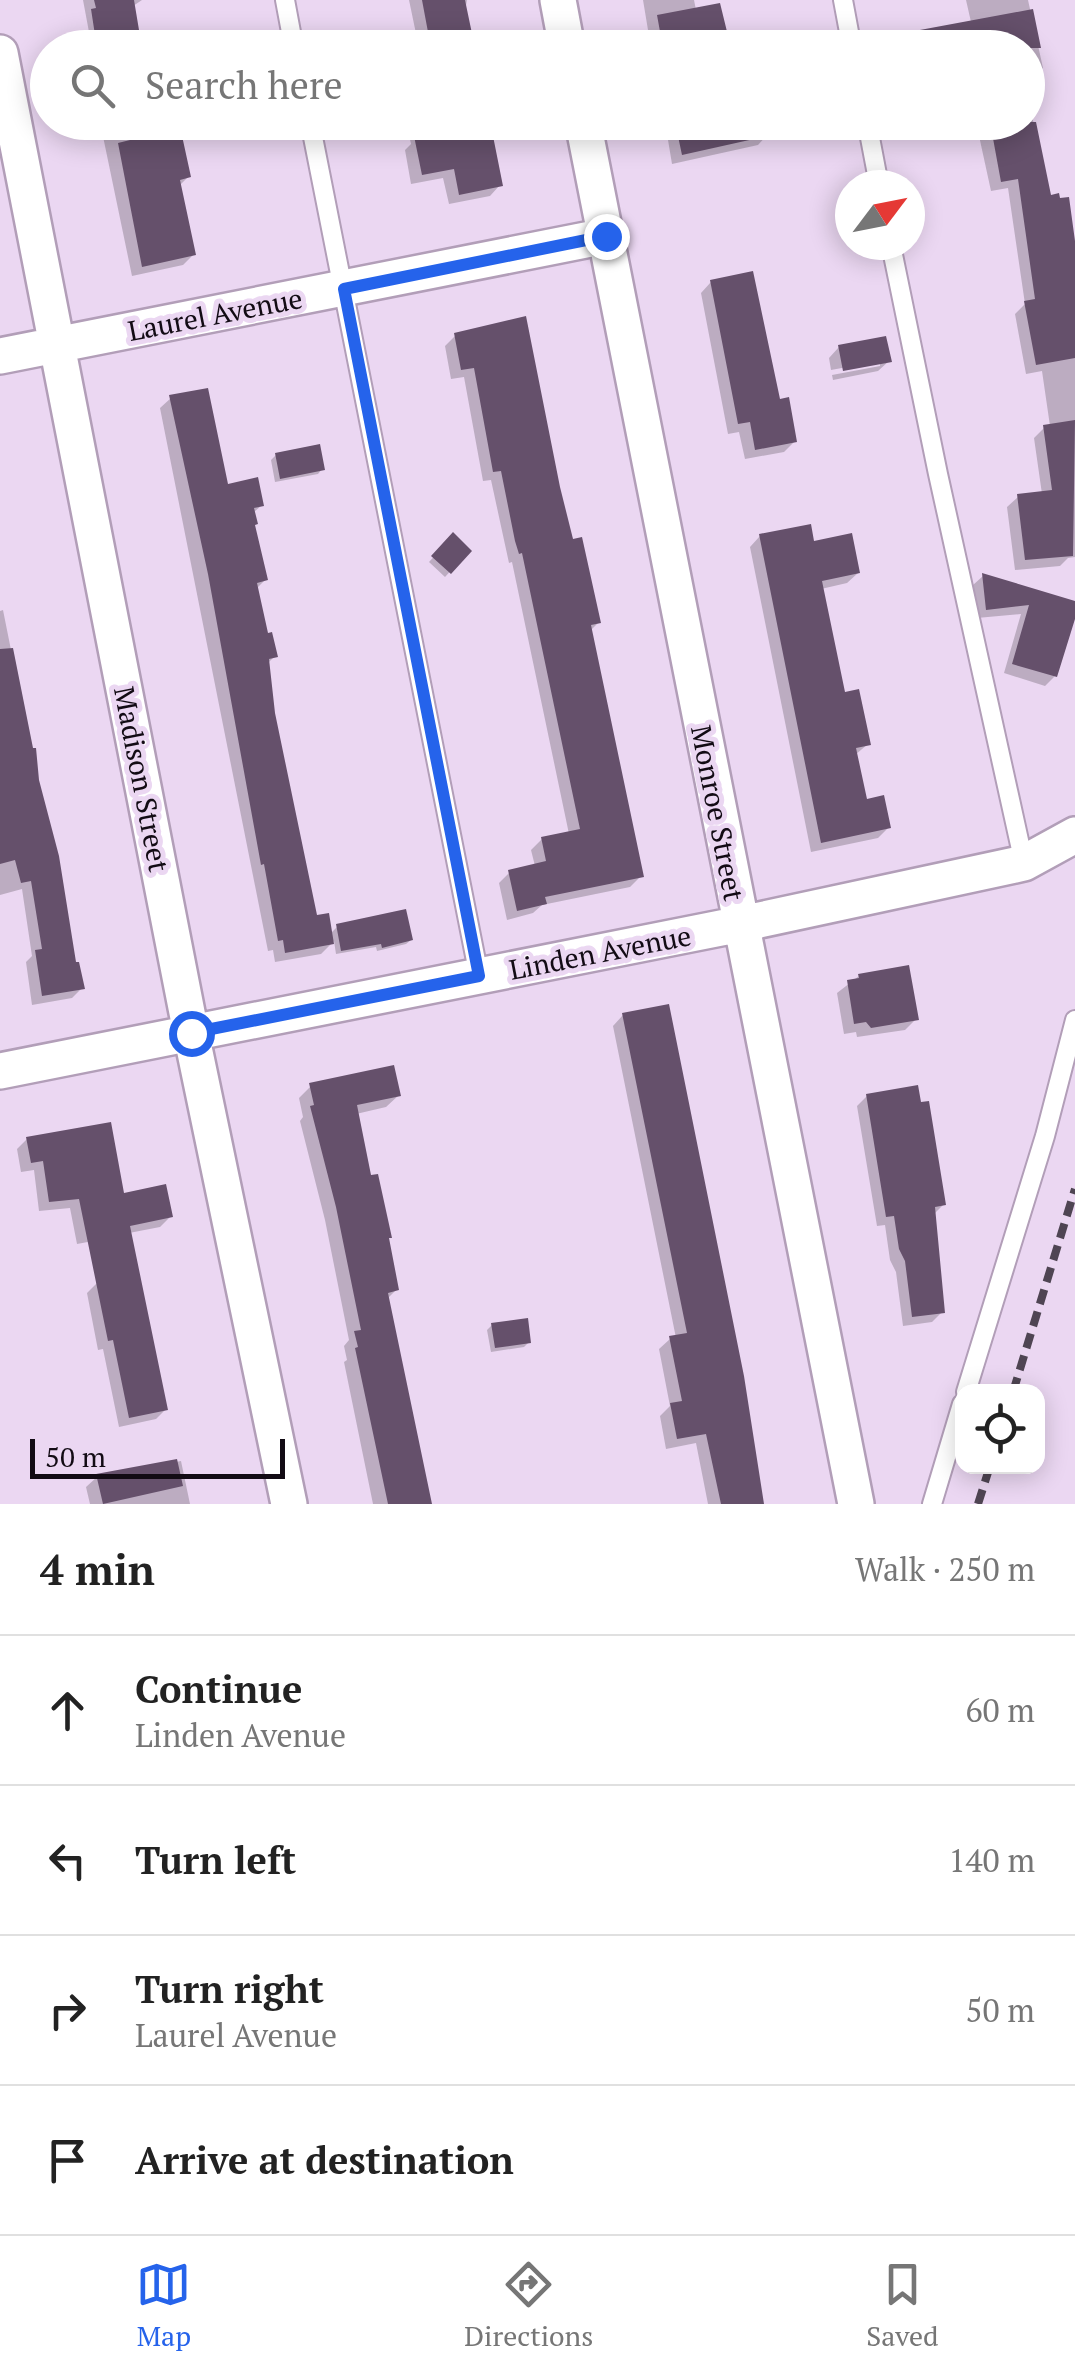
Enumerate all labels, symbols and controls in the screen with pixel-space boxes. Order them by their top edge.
search box [30,30,1045,140]
icon: search [65,58,120,113]
text: Search here [145,60,343,110]
north arrow [835,170,925,260]
route end [584,214,630,260]
street label: Laurel Avenue [125,279,305,349]
street label: Madison Street [106,683,178,875]
street label: Monroe Street [683,722,753,905]
street label: Linden Avenue [506,916,694,988]
route start [169,1011,215,1057]
map controls [955,1384,1045,1474]
button: locate [955,1384,1045,1474]
scale bar [30,1434,285,1478]
text: 50 m [45,1438,106,1475]
text: 4 min [40,1541,155,1597]
text: Walk · 250 m [855,1548,1035,1590]
text: Continue [135,1664,302,1714]
icon: ahead [40,1683,95,1738]
text: 60 m [965,1689,1035,1731]
text: Linden Avenue [135,1714,346,1756]
icon: left [40,1833,95,1888]
text: Turn left [135,1835,296,1885]
text: 140 m [948,1839,1035,1881]
text: Turn right [135,1964,324,2014]
icon: right [40,1983,95,2038]
text: 50 m [965,1989,1035,2031]
text: Laurel Avenue [135,2014,337,2056]
icon: arrive [40,2133,95,2188]
text: Arrive at destination [135,2135,514,2185]
tab: Map [136,2257,191,2354]
tab: Directions [464,2257,593,2354]
tab: Saved [866,2257,939,2354]

